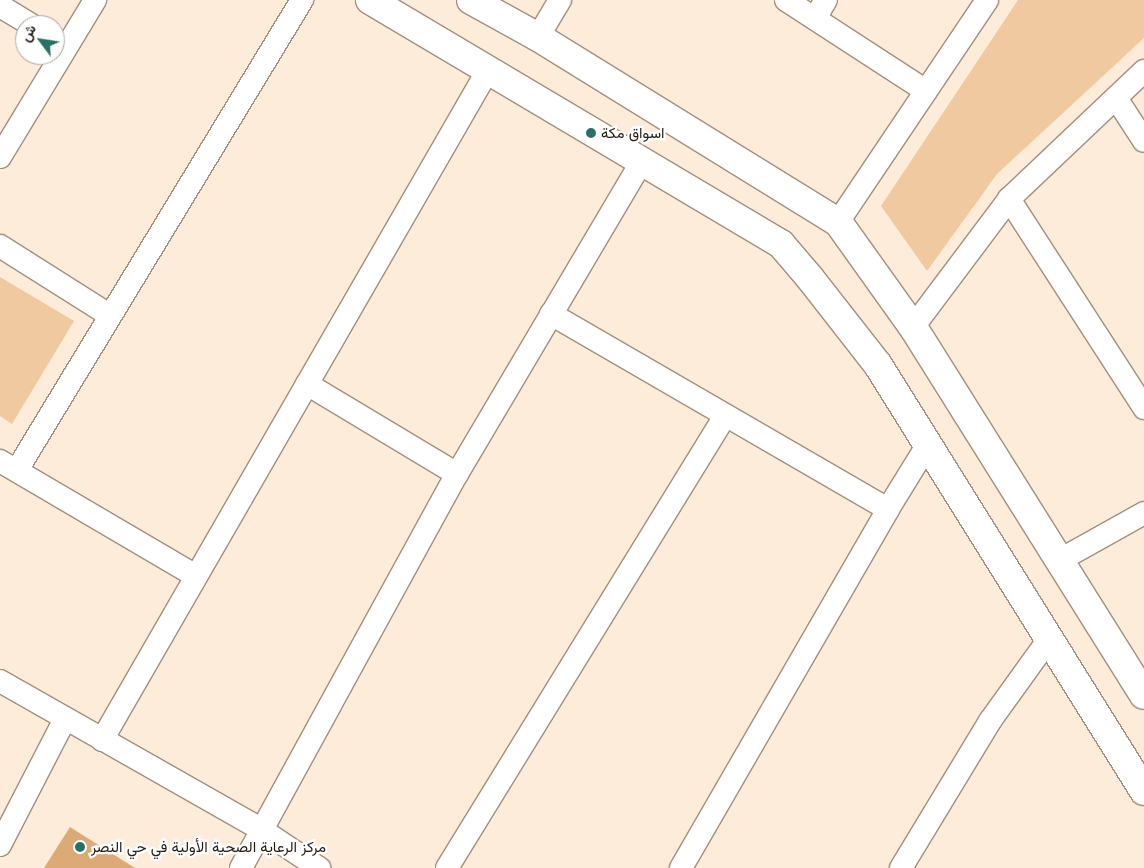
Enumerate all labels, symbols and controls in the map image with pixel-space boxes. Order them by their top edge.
north arrow [15,15,65,65]
text: ش [16,21,39,44]
place label: اسواق مكة [601,124,665,142]
marker: اسواق مكة [585,127,597,139]
place label: مركز الرعاية الصحية الأولية في حي النصر [91,838,326,856]
marker: مركز الرعاية الصحية الأولية في حي النصر [73,840,87,854]

